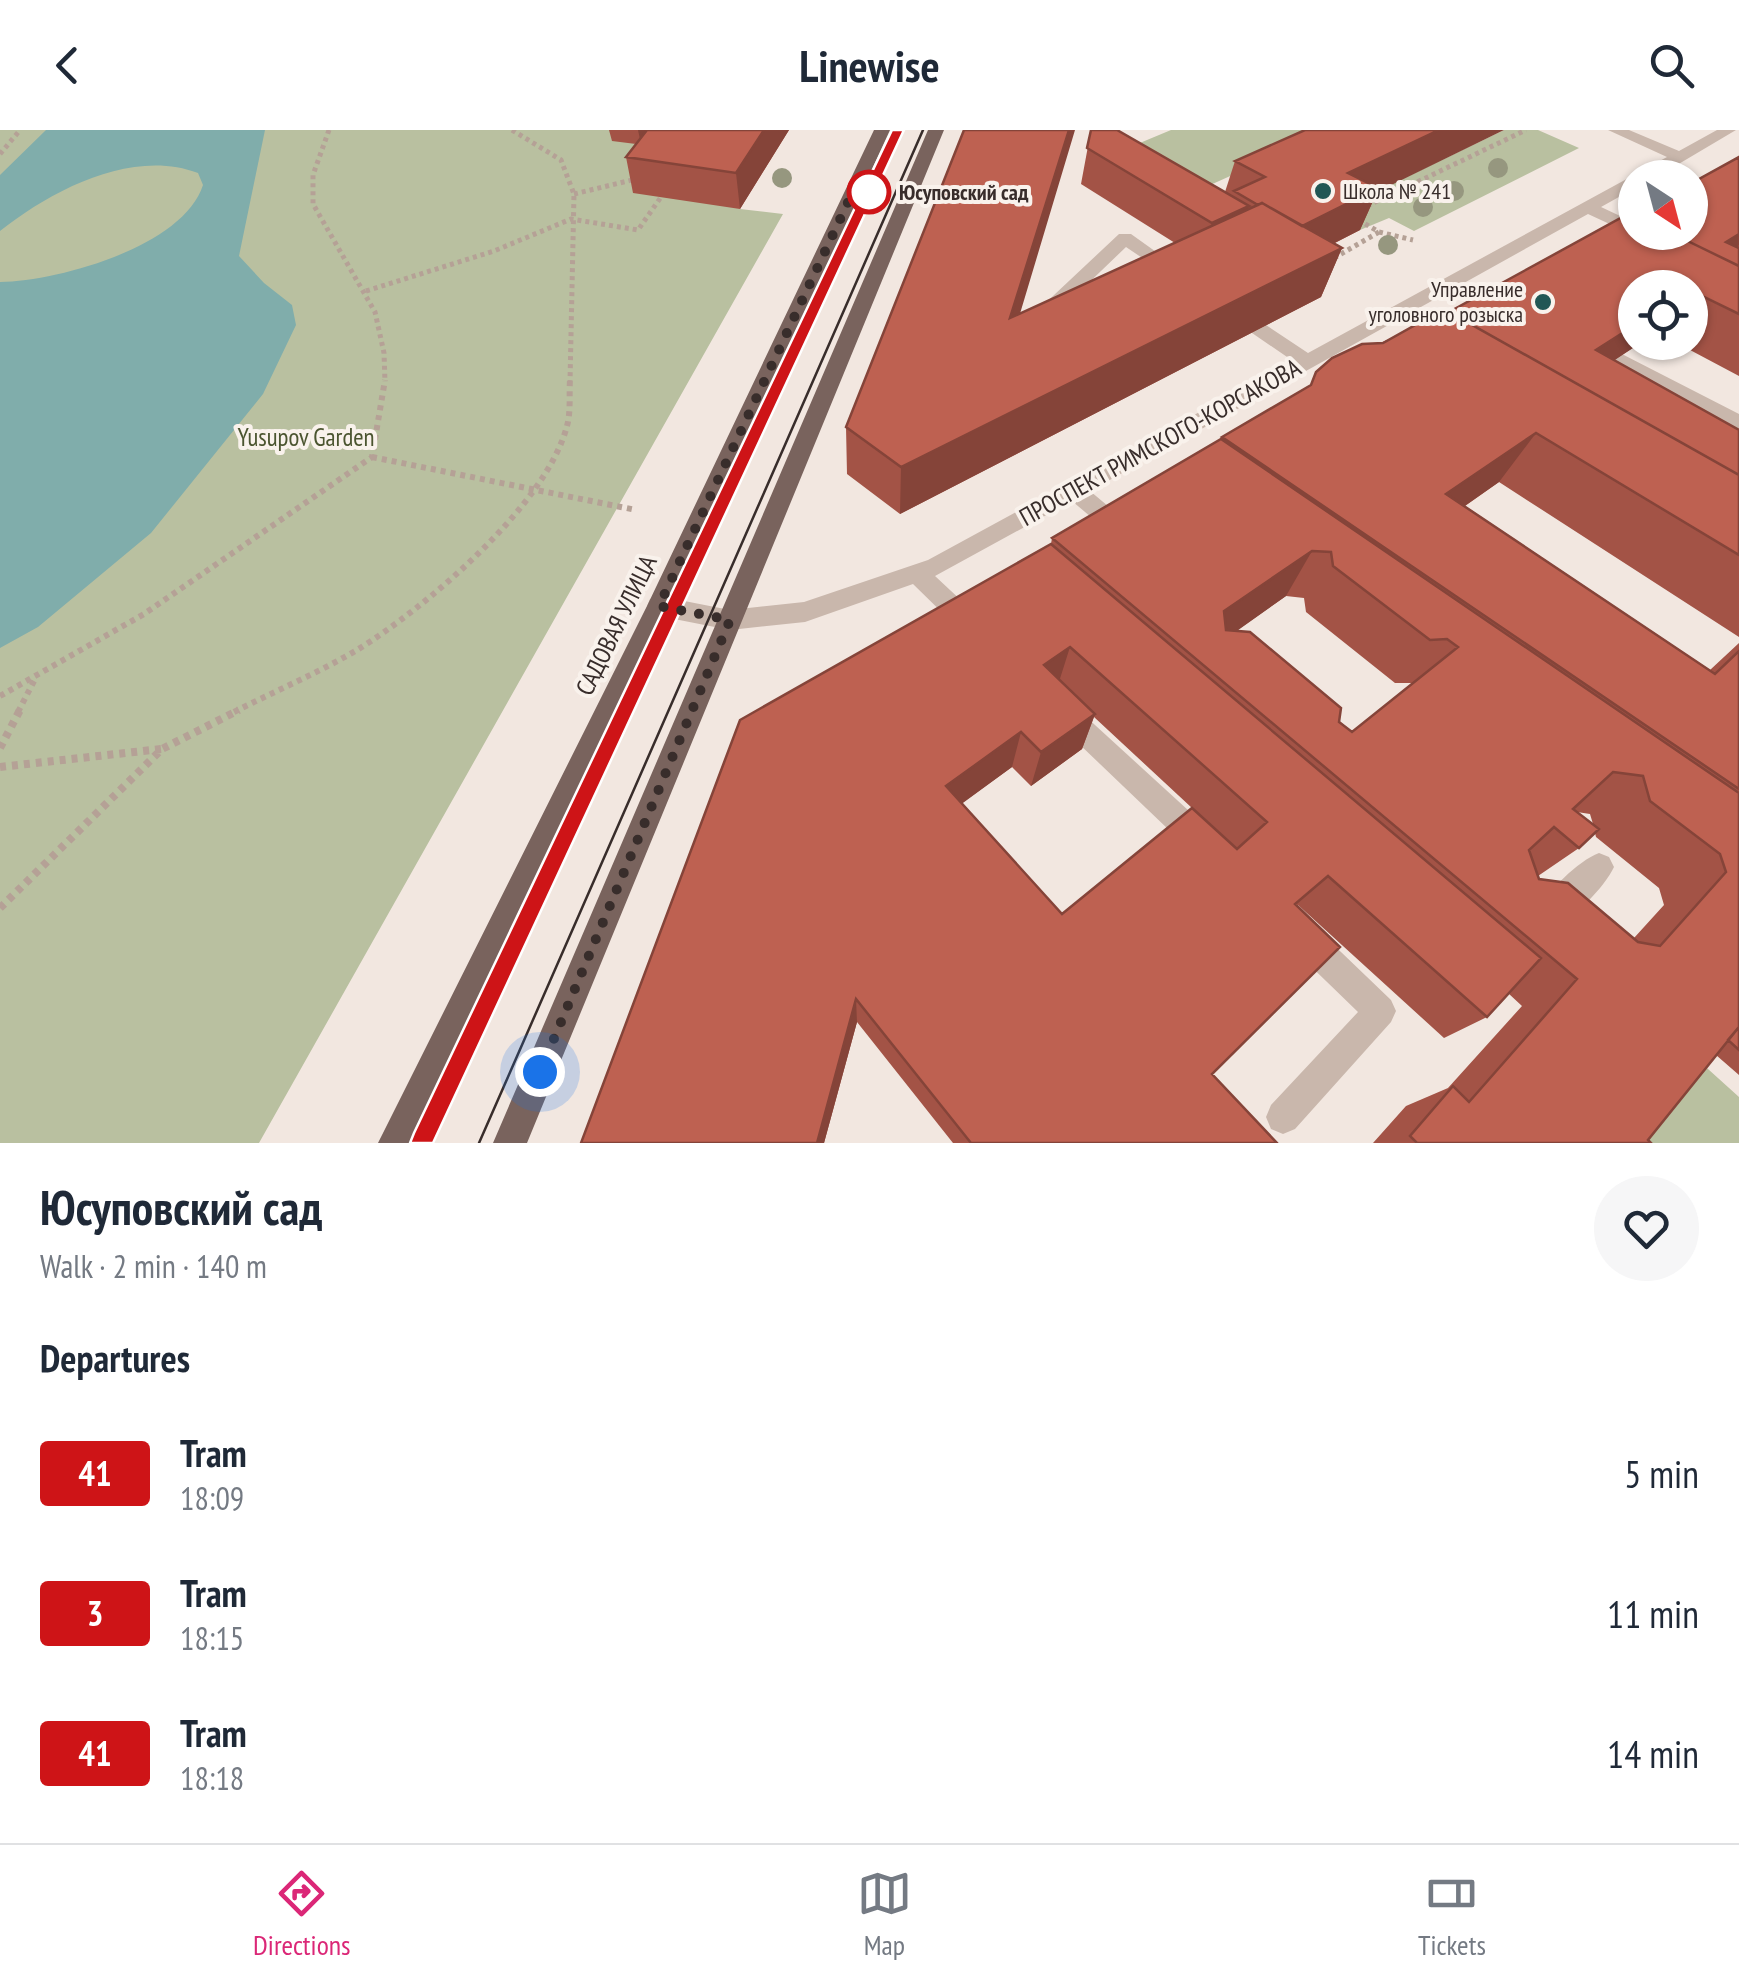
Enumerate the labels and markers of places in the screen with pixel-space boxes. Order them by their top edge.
marker: Юсуповский сад [848,171,890,213]
place label: Школа № 241 [1343,177,1451,205]
place label: Юсуповский сад [899,178,1029,206]
marker: Школа № 241 [1312,180,1334,202]
place label: Управление уголовного розыска [1368,275,1523,328]
marker: Управление уголовного розыска [1532,291,1554,313]

